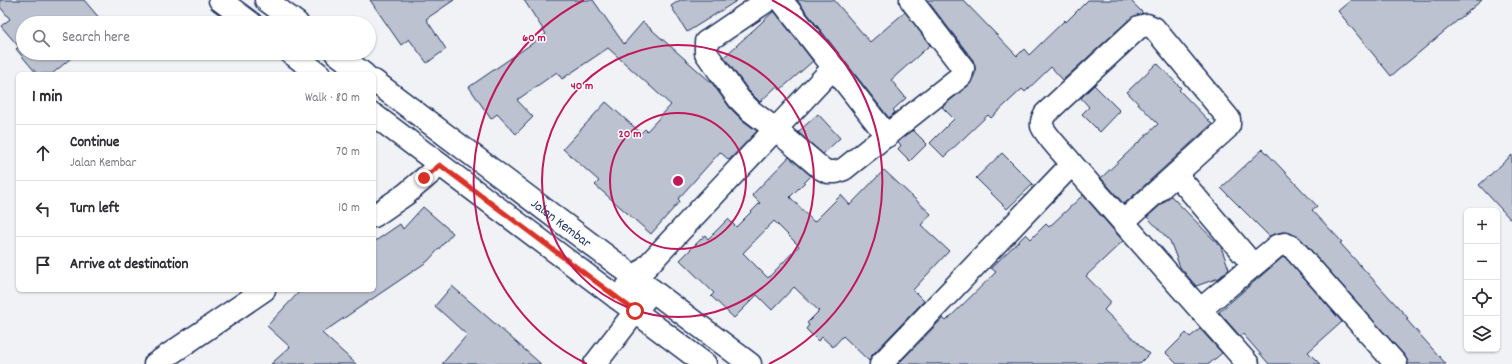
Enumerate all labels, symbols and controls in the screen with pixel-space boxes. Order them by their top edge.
search box [16,16,376,60]
icon: search [30,27,52,49]
text: Search here [62,27,130,49]
text: 60 m [522,30,546,47]
text: 40 m [571,78,593,95]
text: 1 min [32,86,62,110]
text: Walk · 80 m [305,89,360,108]
text: 20 m [619,126,641,143]
text: Continue [70,132,119,154]
icon: ahead [32,142,54,164]
text: 70 m [336,143,360,162]
text: Jalan Kembar [70,154,136,173]
route end [415,169,433,187]
centre of rings [671,174,685,188]
street label: Jalan Kembar [526,194,596,254]
icon: left [32,198,54,220]
text: Turn left [70,198,119,220]
text: 10 m [338,199,360,218]
map controls [1464,208,1500,352]
button: + [1464,208,1500,244]
button: − [1464,244,1500,280]
icon: arrive [32,254,54,276]
text: Arrive at destination [70,254,188,276]
button: locate [1464,280,1500,316]
route start [626,302,644,320]
button: layers [1464,316,1500,352]

